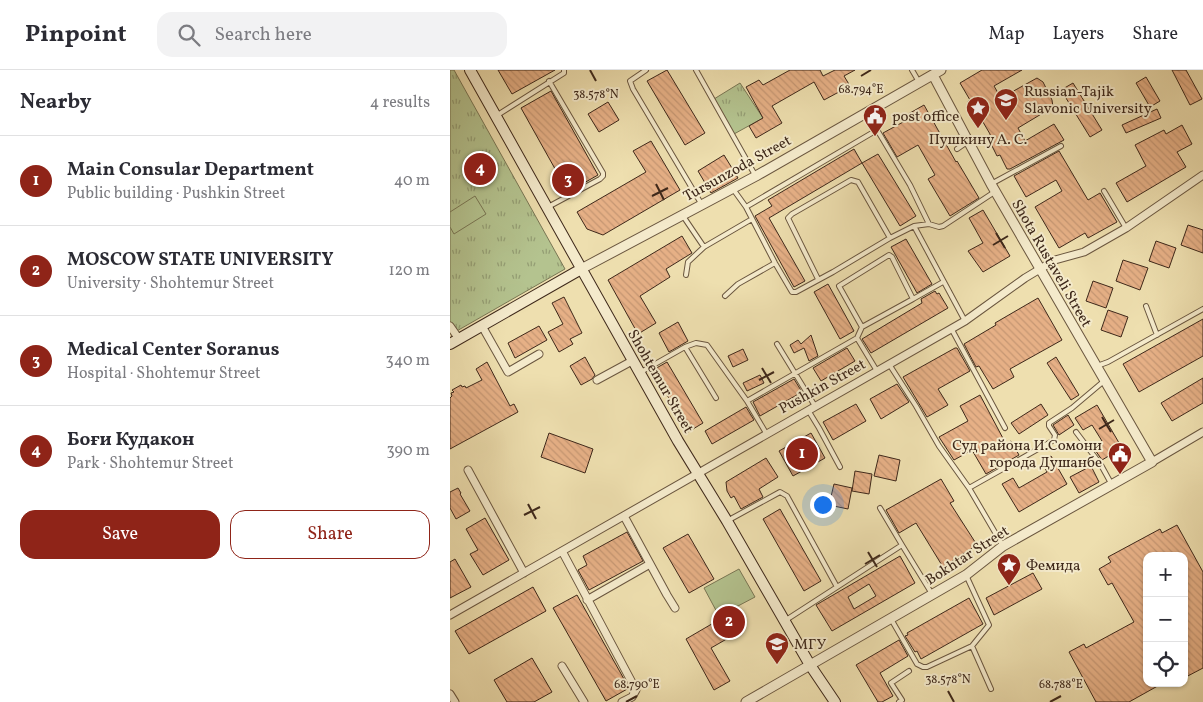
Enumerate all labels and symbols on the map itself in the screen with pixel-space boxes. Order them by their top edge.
text: 68.794°E [839,82,883,98]
place label: Russian-Tajik Slavonic University [1024,82,1152,120]
text: 38.578°N [573,87,619,103]
school or university icon: Russian-Tajik Slavonic University [993,87,1019,121]
place icon: Пушкину А. С. [965,95,991,129]
public building icon: post office [862,103,888,137]
place label: post office [892,107,959,128]
place label: Пушкину А. С. [929,130,1027,151]
street label: Tursunzoda Street [680,131,795,208]
pin: 4 [464,150,496,188]
pin: 3 [552,161,584,199]
street label: Shota Rustaveli Street [1005,196,1096,332]
street label: Shohtemur Street [621,326,698,437]
street label: Pushkin Street [775,355,870,420]
pin: 1 [786,435,818,473]
place label: Суд района И.Сомони города Душанбе [952,436,1102,474]
public building icon: Суд района И.Сомони города Душанбе [1107,441,1133,475]
your location [810,492,836,518]
street label: Bokhtar Street [922,521,1014,591]
place icon: Фемида [996,552,1022,586]
place label: Фемида [1026,556,1081,577]
pin: 2 [713,603,745,641]
school or university icon: МГУ [764,631,790,665]
place label: МГУ [794,635,826,656]
text: 38.578°N [925,672,971,688]
text: 68.790°E [614,677,660,693]
text: 68.788°E [1039,677,1083,693]

